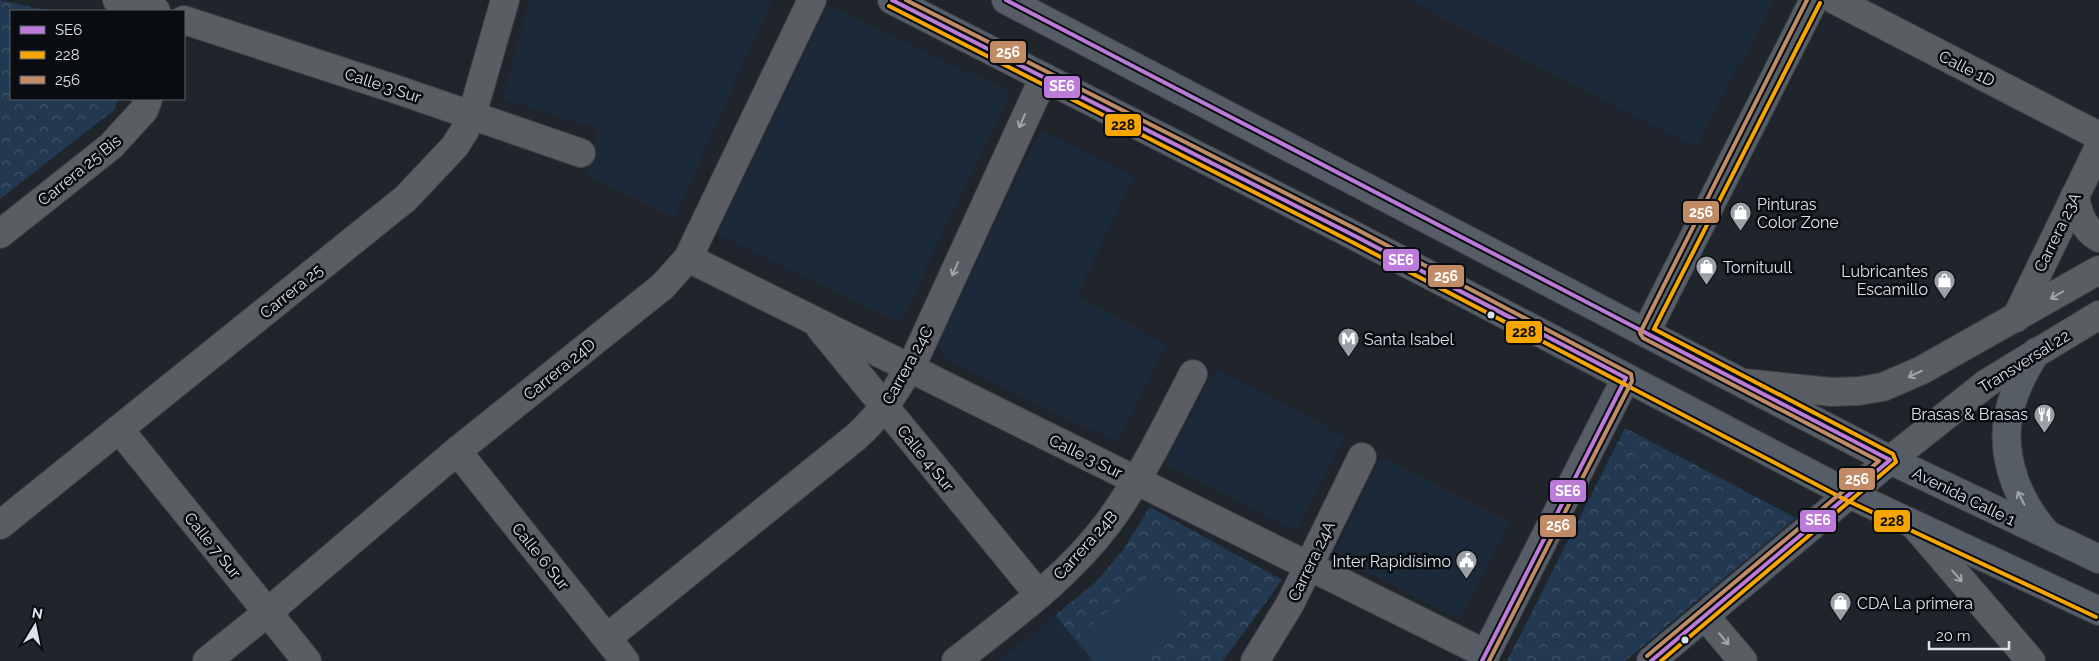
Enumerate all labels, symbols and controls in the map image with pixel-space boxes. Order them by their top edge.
legend [10,10,185,100]
text: SE6 [55,21,82,39]
line badge: 256 [989,40,1027,64]
text: 256 [996,44,1020,60]
text: 228 [55,46,80,64]
street label: Calle 1D [1936,46,1998,91]
street label: Calle 3 Sur [342,64,424,107]
text: 256 [55,71,80,89]
line badge: SE6 [1043,75,1081,99]
text: SE6 [1049,78,1075,94]
one-way arrow [1017,113,1027,128]
line badge: 228 [1104,113,1142,137]
text: 228 [1111,117,1135,133]
street label: Carrera 25 Bis [34,131,125,210]
street label: Carrera 23A [2030,189,2085,275]
place label: Pinturas Color Zone [1757,195,1839,232]
line badge: 256 [1682,200,1720,224]
shop icon: Pinturas Color Zone [1729,201,1753,232]
text: 256 [1689,204,1713,220]
line badge: SE6 [1382,248,1420,272]
text: SE6 [1388,252,1414,268]
shop icon: Tornituull [1695,255,1719,286]
place label: Tornituull [1723,258,1793,277]
street label: Carrera 25 [256,260,327,323]
one-way arrow [950,261,960,276]
place label: Lubricantes Escamillo [1841,262,1928,299]
line badge: 256 [1427,264,1465,288]
text: 256 [1434,268,1458,284]
shop icon: Lubricantes Escamillo [1932,268,1956,299]
one-way arrow [2050,290,2064,300]
unlabelled marker [1486,310,1496,320]
line badge: 228 [1505,320,1543,344]
street label: Carrera 24C [878,323,937,408]
text: 228 [1512,324,1536,340]
street label: Transversal 22 [1975,326,2073,397]
metro station icon: Santa Isabel [1336,327,1360,358]
place label: Santa Isabel [1364,330,1454,349]
street label: Carrera 24D [520,335,599,404]
one-way arrow [1908,369,1923,379]
restaurant icon: Brasas & Brasas [2032,402,2056,433]
place label: Brasas & Brasas [1911,405,2028,424]
street label: Calle 4 Sur [893,421,958,495]
street label: Calle 3 Sur [1046,431,1126,483]
street label: Avenida Calle 1 [1909,463,2019,530]
line badge: 256 [1838,467,1876,491]
text: 256 [1845,471,1869,487]
line badge: SE6 [1549,479,1587,503]
text: SE6 [1555,483,1581,499]
one-way arrow [2016,490,2026,505]
street label: Carrera 24B [1049,507,1121,584]
street label: Calle 7 Sur [180,508,245,582]
line badge: SE6 [1799,509,1837,533]
line badge: 228 [1873,509,1911,533]
text: SE6 [1805,512,1831,528]
text: 228 [1880,513,1904,529]
line badge: 256 [1539,514,1577,538]
text: 256 [1546,517,1570,533]
street label: Carrera 24A [1284,518,1339,604]
street label: Calle 6 Sur [508,519,574,594]
public building icon: Inter Rapidísimo [1455,549,1479,580]
place label: Inter Rapidísimo [1333,552,1451,571]
one-way arrow [1951,570,1963,583]
shop icon: CDA La primera [1829,591,1853,622]
place label: CDA La primera [1857,594,1973,613]
north arrow [10,601,60,651]
text: N [31,604,44,622]
scale bar [1929,618,2009,650]
text: 20 m [1936,627,1971,645]
one-way arrow [1718,632,1729,645]
unlabelled marker [1680,635,1690,645]

